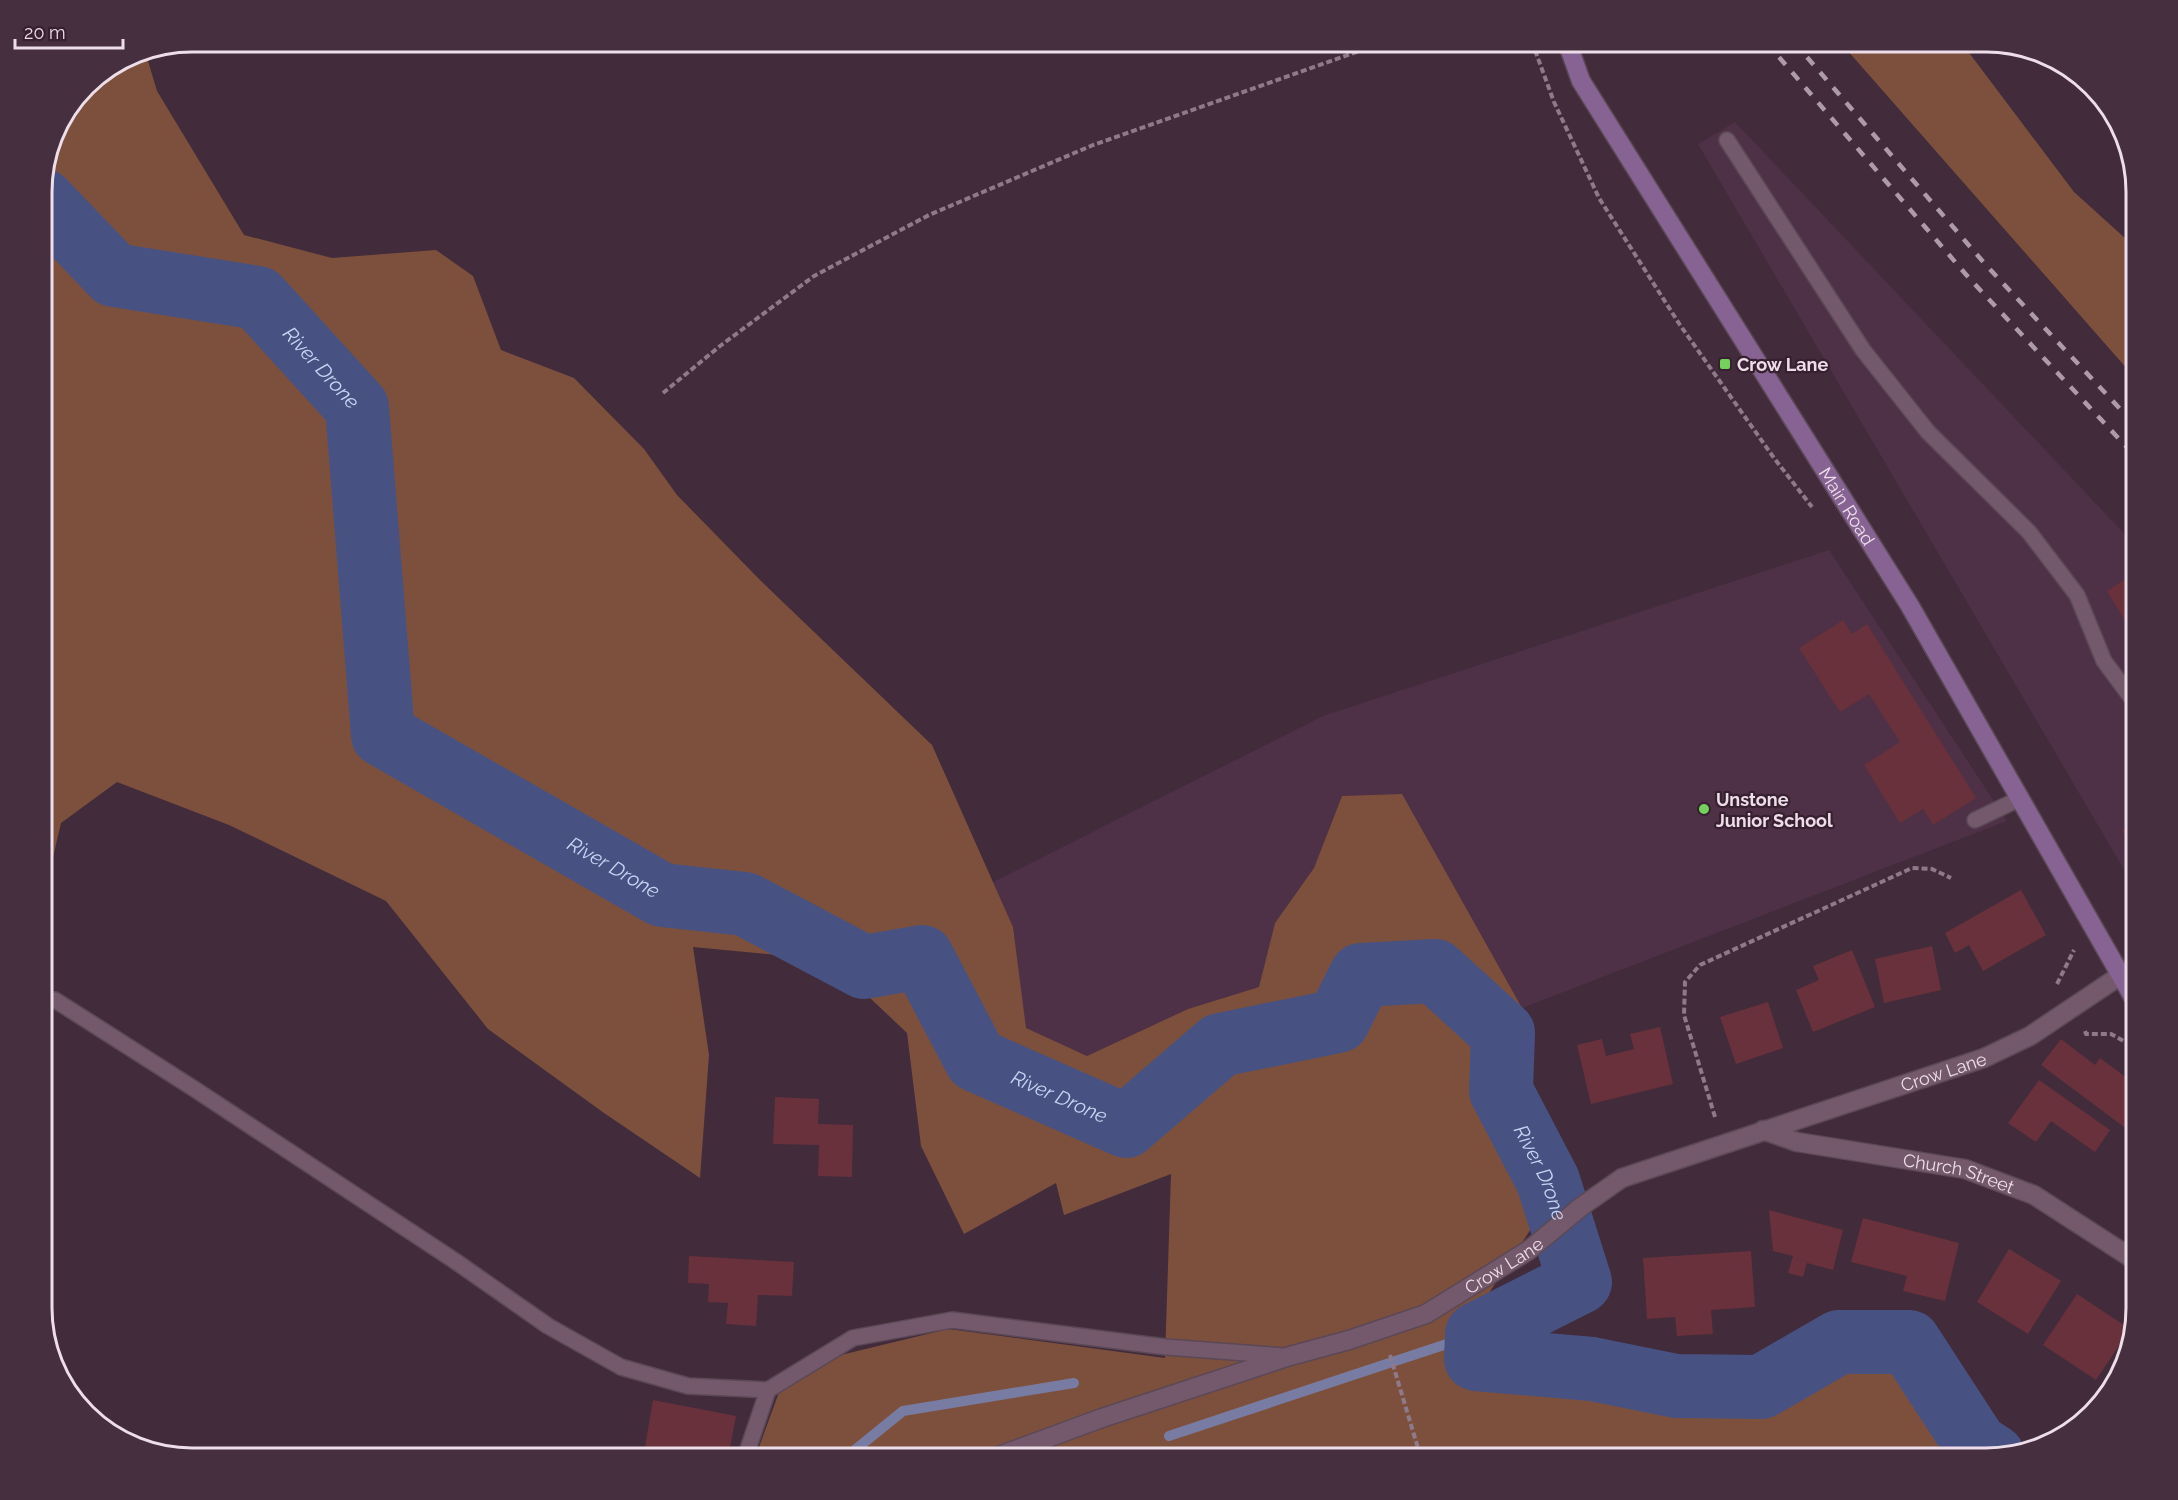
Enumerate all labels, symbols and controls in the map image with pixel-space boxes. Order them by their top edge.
scale bar [15,12,123,50]
text: 20 m [24,22,66,43]
water label: River Drone [278,322,365,414]
place label: Crow Lane [1737,354,1828,375]
marker: Crow Lane [1718,357,1732,371]
street label: Main Road [1815,463,1880,549]
place label: Unstone Junior School [1716,789,1833,831]
marker: Unstone Junior School [1697,802,1711,816]
water label: River Drone [563,831,664,903]
street label: Crow Lane [1898,1047,1989,1095]
water label: River Drone [1008,1065,1111,1128]
water label: River Drone [1509,1121,1572,1224]
street label: Church Street [1902,1149,2017,1197]
street label: Crow Lane [1460,1232,1547,1298]

